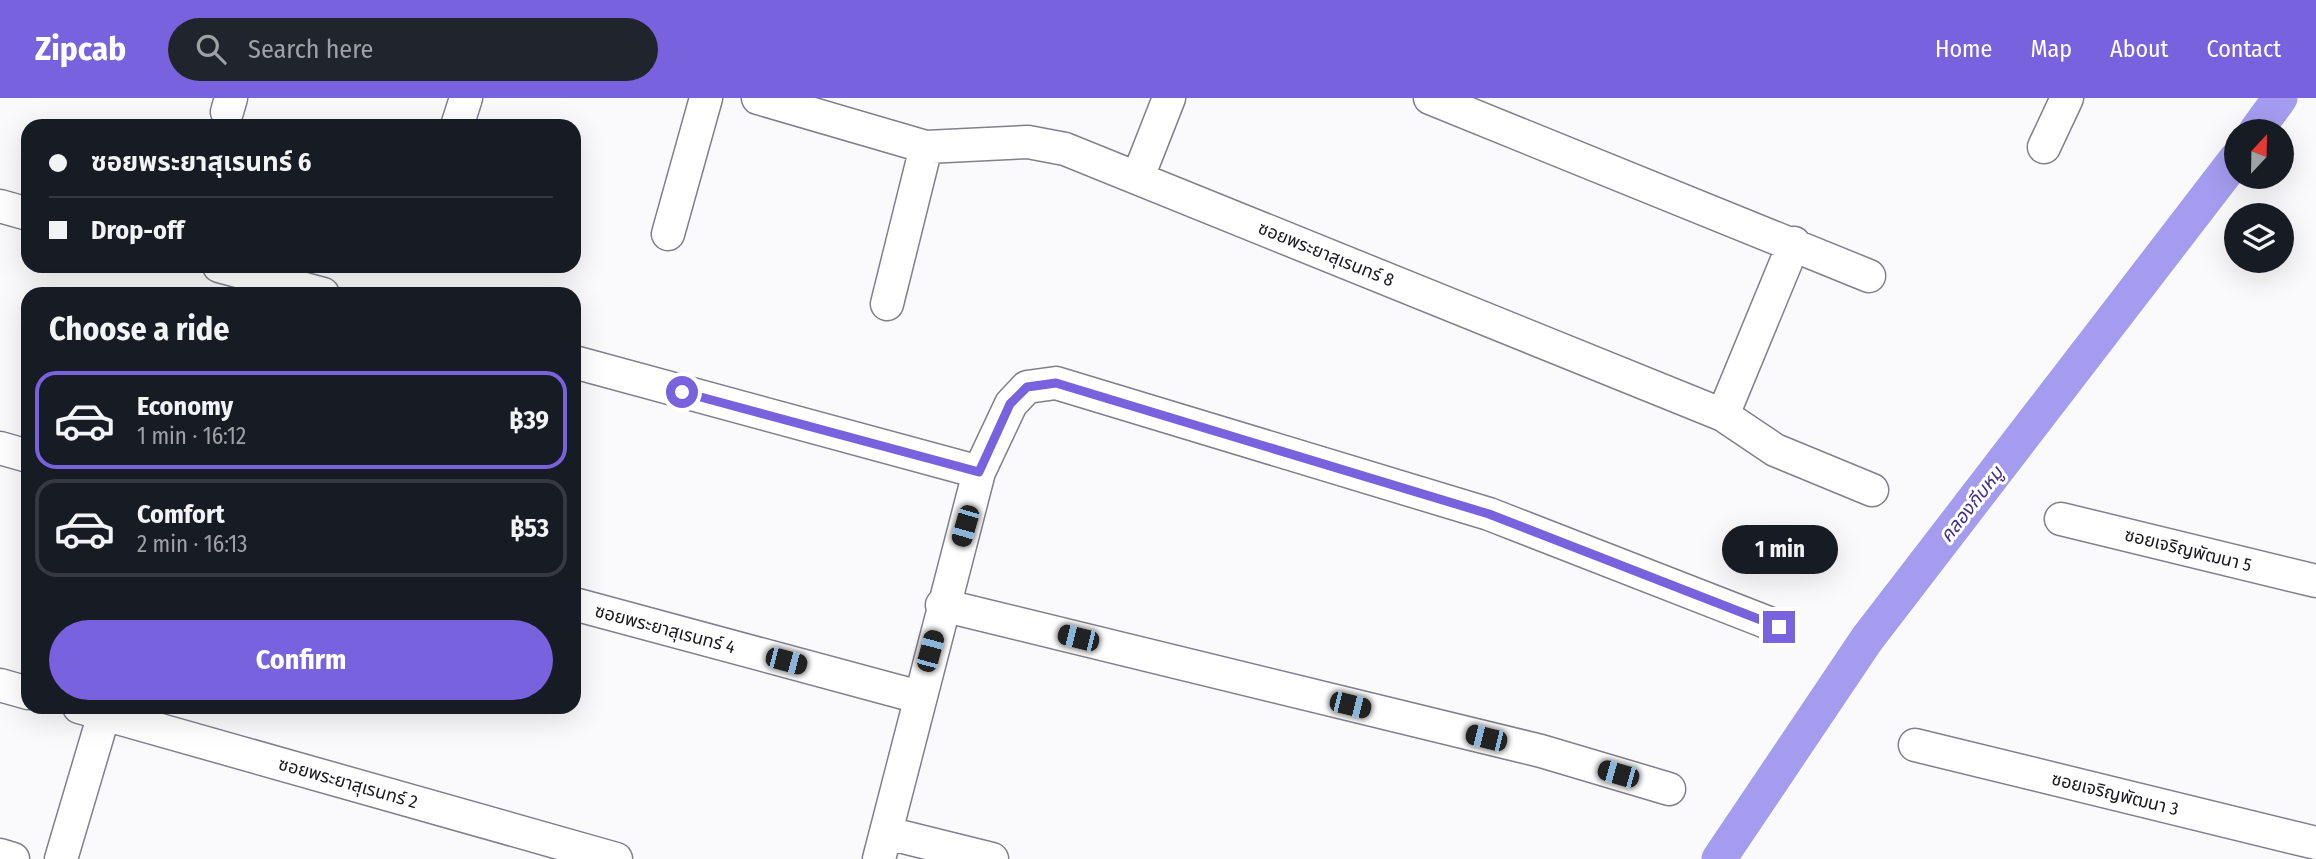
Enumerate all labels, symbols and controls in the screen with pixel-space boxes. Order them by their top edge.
search box [168,18,658,81]
text: Zipcab [35,29,126,69]
icon: search [192,30,230,68]
text: Search here [248,34,373,65]
text: Home [1935,35,1992,63]
text: Map [2030,35,2072,63]
text: About [2110,35,2168,63]
text: Contact [2206,35,2281,63]
north arrow [2224,119,2294,189]
map controls [2224,119,2294,273]
text: ซอยพระยาสุเรนทร์ 6 [91,147,311,178]
button: layers [2224,203,2294,273]
text: Drop-off [91,215,184,246]
street label: ซอยพระยาสุเรนทร์ 8 [1255,217,1397,291]
text: Choose a ride [49,310,230,348]
route start [666,376,698,408]
icon: car [53,389,116,452]
text: Economy [137,391,233,422]
text: ฿39 [509,405,549,436]
text: 1 min · 16:12 [137,422,246,450]
water label: คลองกีบหมู [1935,461,2010,547]
icon: car [53,497,116,560]
text: Comfort [137,499,225,530]
car [950,503,981,549]
text: ฿53 [510,513,549,544]
street label: ซอยเจริญพัฒนา 5 [2122,524,2254,576]
callout: 1 min [1721,526,1837,574]
text: 2 min · 16:13 [137,530,248,558]
text: 1 min [1755,535,1805,563]
street label: ซอยพระยาสุเรนทร์ 4 [592,600,738,658]
route end [1763,611,1795,643]
button: Confirm [49,620,553,700]
car [1056,623,1101,653]
car [915,628,946,674]
car [763,645,810,677]
car [1328,690,1373,720]
car [1464,723,1509,753]
street label: ซอยพระยาสุเรนทร์ 2 [276,753,420,813]
car [1595,758,1642,790]
street label: ซอยเจริญพัฒนา 3 [2049,768,2181,820]

